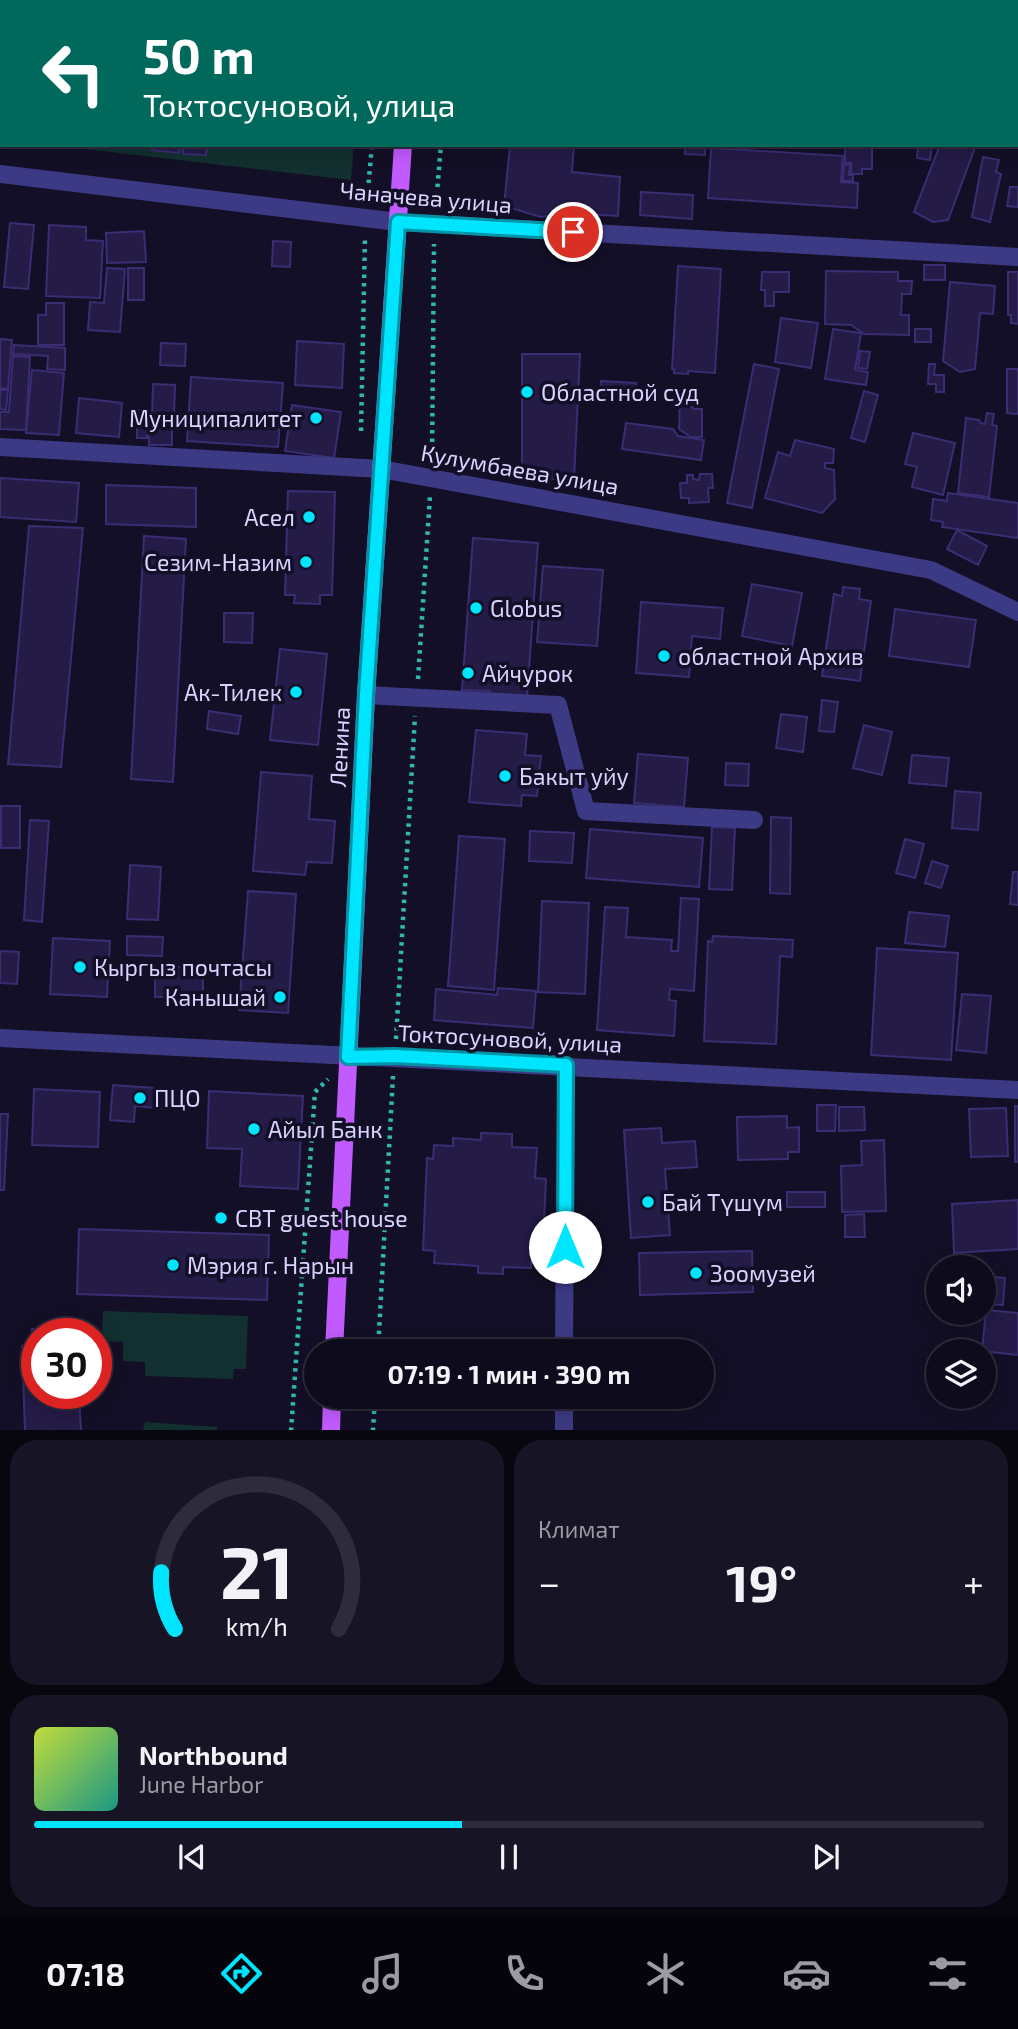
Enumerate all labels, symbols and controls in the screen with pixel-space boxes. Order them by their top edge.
text: 50 m [143,25,255,84]
icon: left [28,28,119,119]
text: Токтосуновой, улица [143,85,455,123]
street label: Чаначева улица [339,176,513,219]
pin [543,202,603,262]
icon: arrive [554,213,592,251]
place label: Областной суд [541,378,699,407]
marker: Областной суд [519,384,535,400]
place label: Муниципалитет [129,404,302,433]
marker: Муниципалитет [308,410,324,426]
street label: Кулумбаева улица [419,438,621,501]
place label: Асел [244,503,295,531]
marker: Асел [301,509,317,525]
place label: Сезим-Назим [144,548,292,576]
marker: Сезим-Назим [298,554,314,570]
place label: Globus [490,594,562,622]
marker: Globus [468,600,484,616]
place label: областной Архив [678,642,864,670]
marker: областной Архив [656,648,672,664]
place label: Айчурок [482,659,573,688]
marker: Айчурок [460,665,476,681]
place label: Ак-Тилек [184,678,282,706]
marker: Ак-Тилек [288,684,304,700]
street label: Ленина [323,706,355,788]
place label: Бакыт уйу [519,762,629,791]
marker: Бакыт уйу [497,768,513,784]
place label: Кыргыз почтасы [94,953,272,981]
marker: Кыргыз почтасы [72,959,88,975]
place label: Канышай [165,983,266,1011]
marker: Канышай [272,989,288,1005]
street label: Токтосуновой, улица [397,1018,623,1059]
place label: ПЦО [154,1084,201,1112]
marker: ПЦО [132,1090,148,1106]
place label: Айыл Банк [268,1115,383,1143]
marker: Айыл Банк [246,1121,262,1137]
place label: Бай Түшүм [662,1188,783,1216]
marker: Бай Түшүм [640,1194,656,1210]
place label: CBT guest house [235,1204,408,1232]
marker: CBT guest house [213,1210,229,1226]
position arrow [528,1210,602,1284]
place label: Мэрия г. Нарын [187,1251,354,1279]
map controls [926,1255,996,1409]
button: sound [926,1255,996,1325]
marker: Мэрия г. Нарын [165,1257,181,1273]
place label: Зоомузей [710,1259,816,1288]
marker: Зоомузей [688,1265,704,1281]
speed limit sign: 30 [21,1318,112,1409]
button: layers [926,1339,996,1409]
text: 07:19 · 1 мин · 390 m [388,1358,630,1389]
text: Климат [538,1515,619,1543]
text: 21 [220,1526,294,1614]
text: 19° [726,1550,797,1612]
text: − [538,1559,560,1605]
text: + [963,1559,984,1605]
text: km/h [226,1610,288,1640]
text: Northbound [139,1739,288,1770]
text: June Harbor [139,1770,263,1798]
icon: previous [173,1838,211,1876]
icon: pause [490,1838,528,1876]
icon: next [807,1838,845,1876]
icon: directions [217,1949,266,1998]
icon: music [358,1949,407,1998]
icon: phone [500,1949,549,1998]
icon: climate [641,1949,690,1998]
icon: car [782,1949,831,1998]
icon: filters [923,1949,972,1998]
text: 07:18 [46,1954,125,1992]

